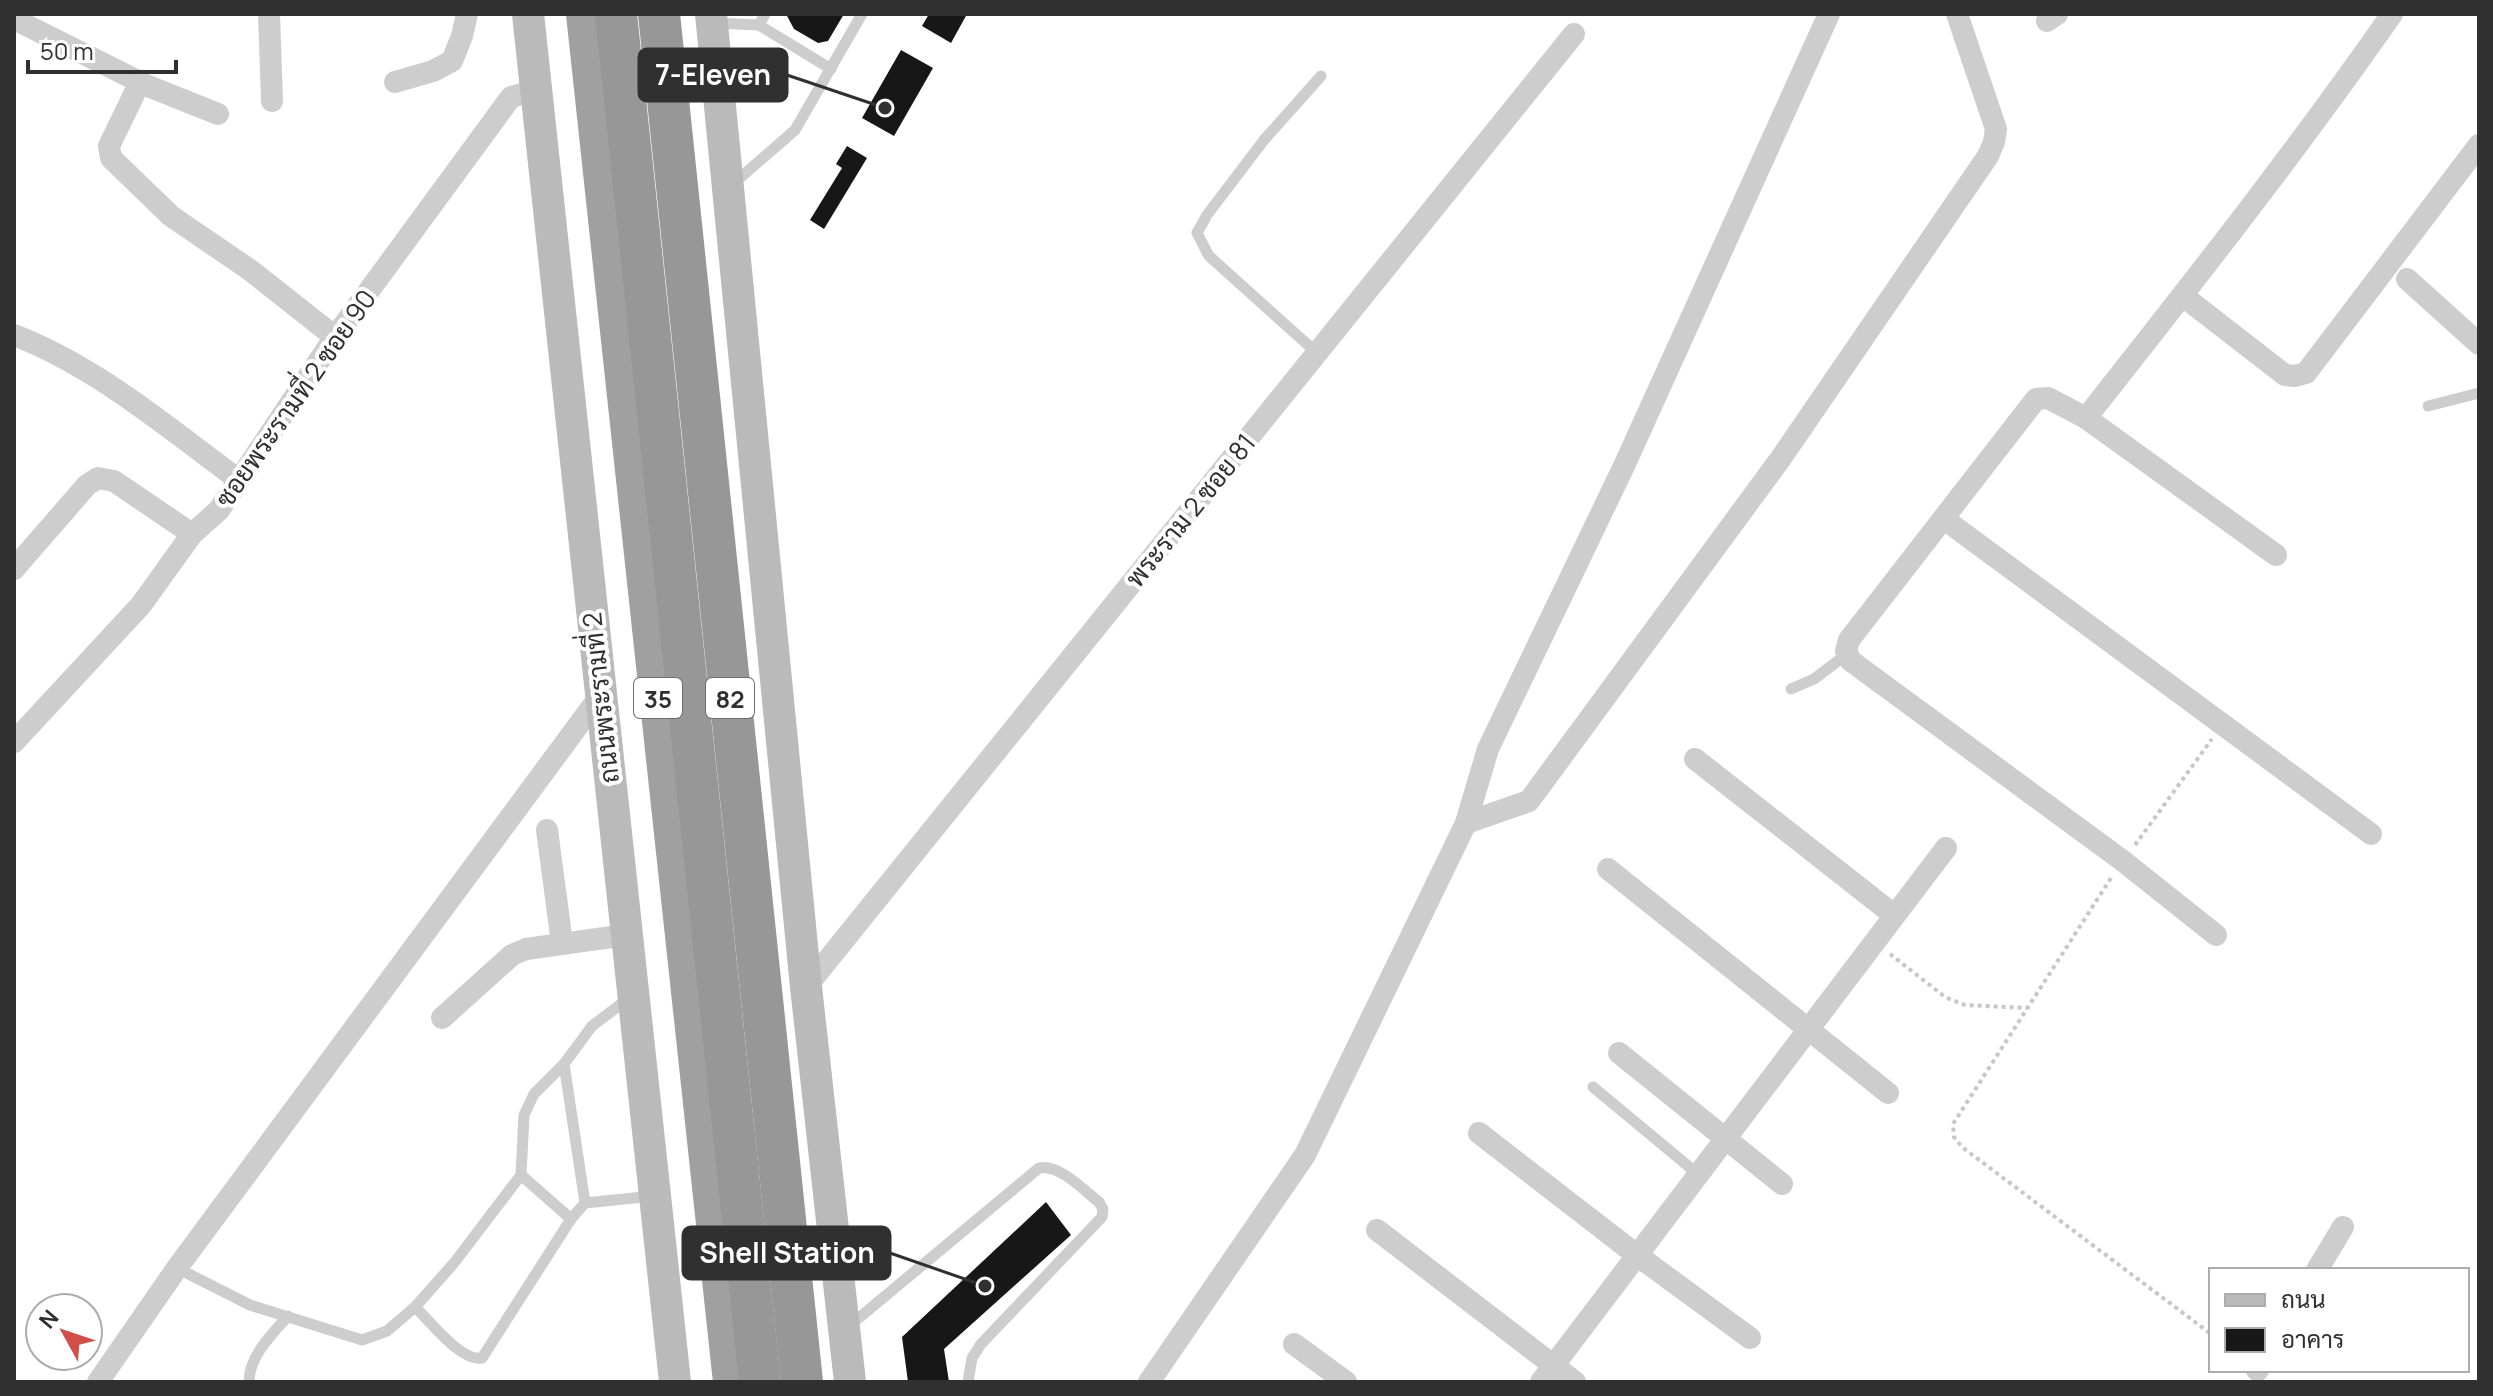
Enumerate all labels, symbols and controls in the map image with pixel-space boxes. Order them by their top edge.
scale bar [28,24,176,74]
text: 50 m [40,34,94,67]
callout: 7-Eleven [639,49,787,101]
text: 7-Eleven [655,55,771,93]
street label: ซอยพระรามที่ 2 ซอย 90 [204,280,384,514]
street label: พระราม 2 ซอย 81 [1117,426,1263,594]
street label: ถนนพระรามที่ 2 [570,611,627,786]
road number: 35 [634,678,682,718]
road number: 82 [706,678,754,718]
callout: Shell Station [683,1227,890,1279]
text: Shell Station [699,1233,875,1271]
legend [2209,1268,2469,1372]
text: ถนน [2281,1282,2326,1315]
north arrow [24,1292,104,1372]
text: N [32,1303,65,1335]
text: อาคาร [2281,1322,2344,1355]

